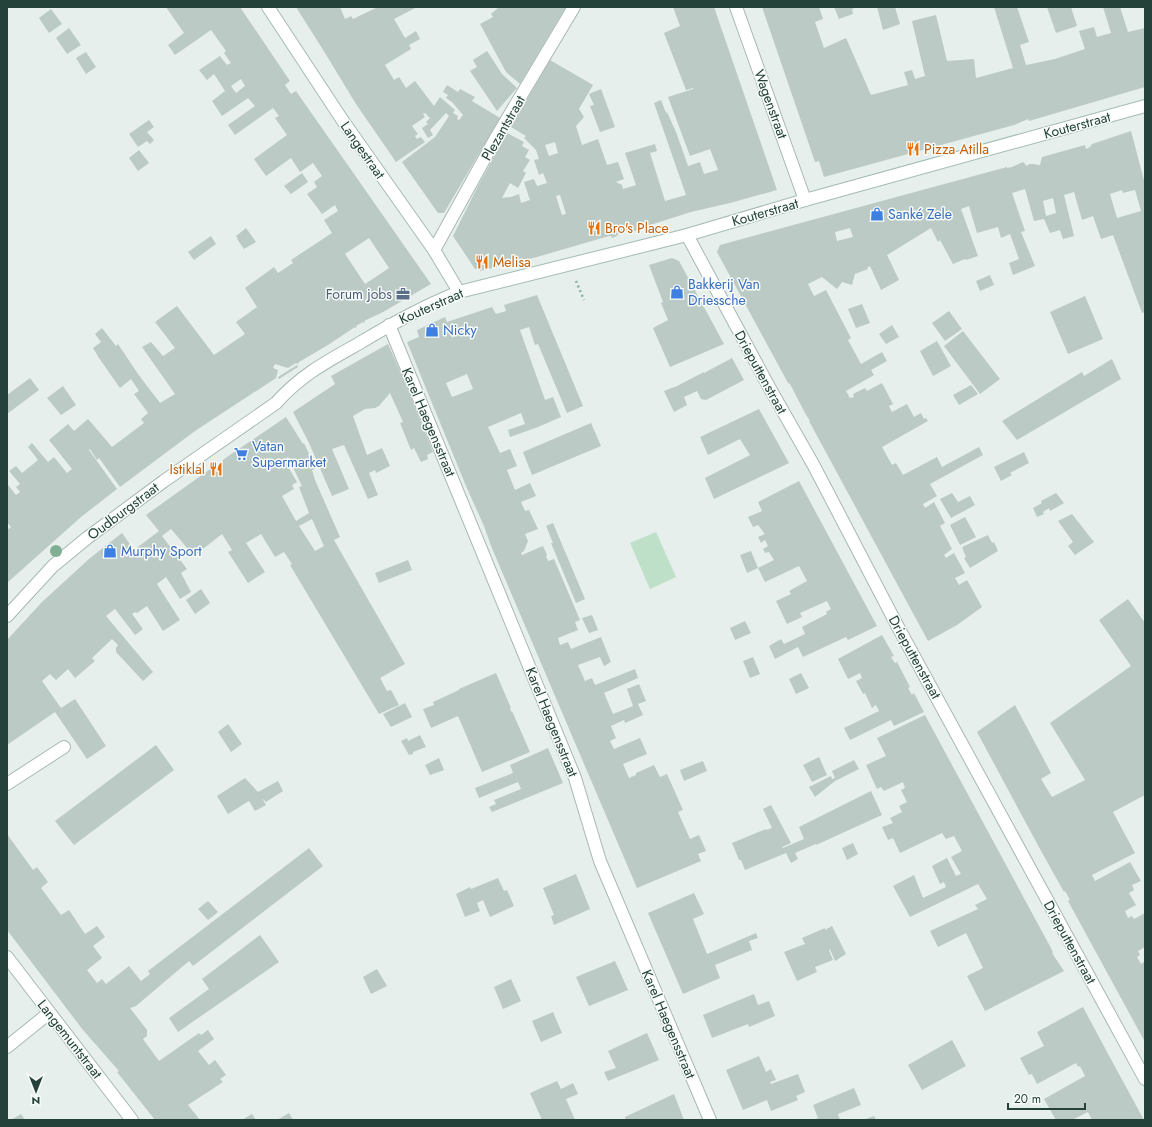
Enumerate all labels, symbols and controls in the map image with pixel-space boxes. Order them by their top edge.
street label: Wagenstraat [749,67,793,142]
street label: Plezantstraat [476,91,530,164]
street label: Kouterstraat [1041,106,1113,144]
street label: Langestraat [336,117,391,183]
place label: Pizza Atilla [924,139,989,159]
restaurant icon: Pizza Atilla [905,141,921,157]
street label: Kouterstraat [729,193,801,231]
place label: Sanké Zele [888,204,952,224]
shop icon: Sanké Zele [869,206,885,222]
place label: Bro's Place [605,218,669,238]
restaurant icon: Bro's Place [586,220,602,236]
place label: Melisa [493,252,531,272]
restaurant icon: Melisa [474,254,490,270]
place label: Bakkerij Van Driessche [688,274,760,310]
street label: Kouterstraat [396,283,467,329]
place label: Forum jobs [326,284,392,304]
shop icon: Bakkerij Van Driessche [669,284,685,300]
office icon: Forum jobs [395,286,411,302]
place label: Nicky [443,320,478,340]
shop icon: Nicky [424,322,440,338]
street label: Drieputtenstraat [730,327,792,418]
street label: Karel Haegensstraat [397,364,461,480]
place label: Vatan Supermarket [252,436,327,472]
supermarket icon: Vatan Supermarket [233,446,249,462]
place label: Istiklal [170,459,205,479]
restaurant icon: Istiklal [208,461,224,477]
street label: Oudburgstraat [83,477,163,545]
place label: Murphy Sport [121,541,202,561]
shop icon: Murphy Sport [102,543,118,559]
street label: Drieputtenstraat [884,612,946,703]
street label: Karel Haegensstraat [521,664,583,780]
street label: Drieputtenstraat [1039,897,1101,988]
street label: Karel Haegensstraat [637,966,701,1082]
street label: Langemuntstraat [33,995,108,1083]
north arrow [16,1071,56,1111]
scale bar [1008,1085,1085,1111]
text: 20 m [1014,1090,1041,1108]
text: N [32,1093,40,1109]

